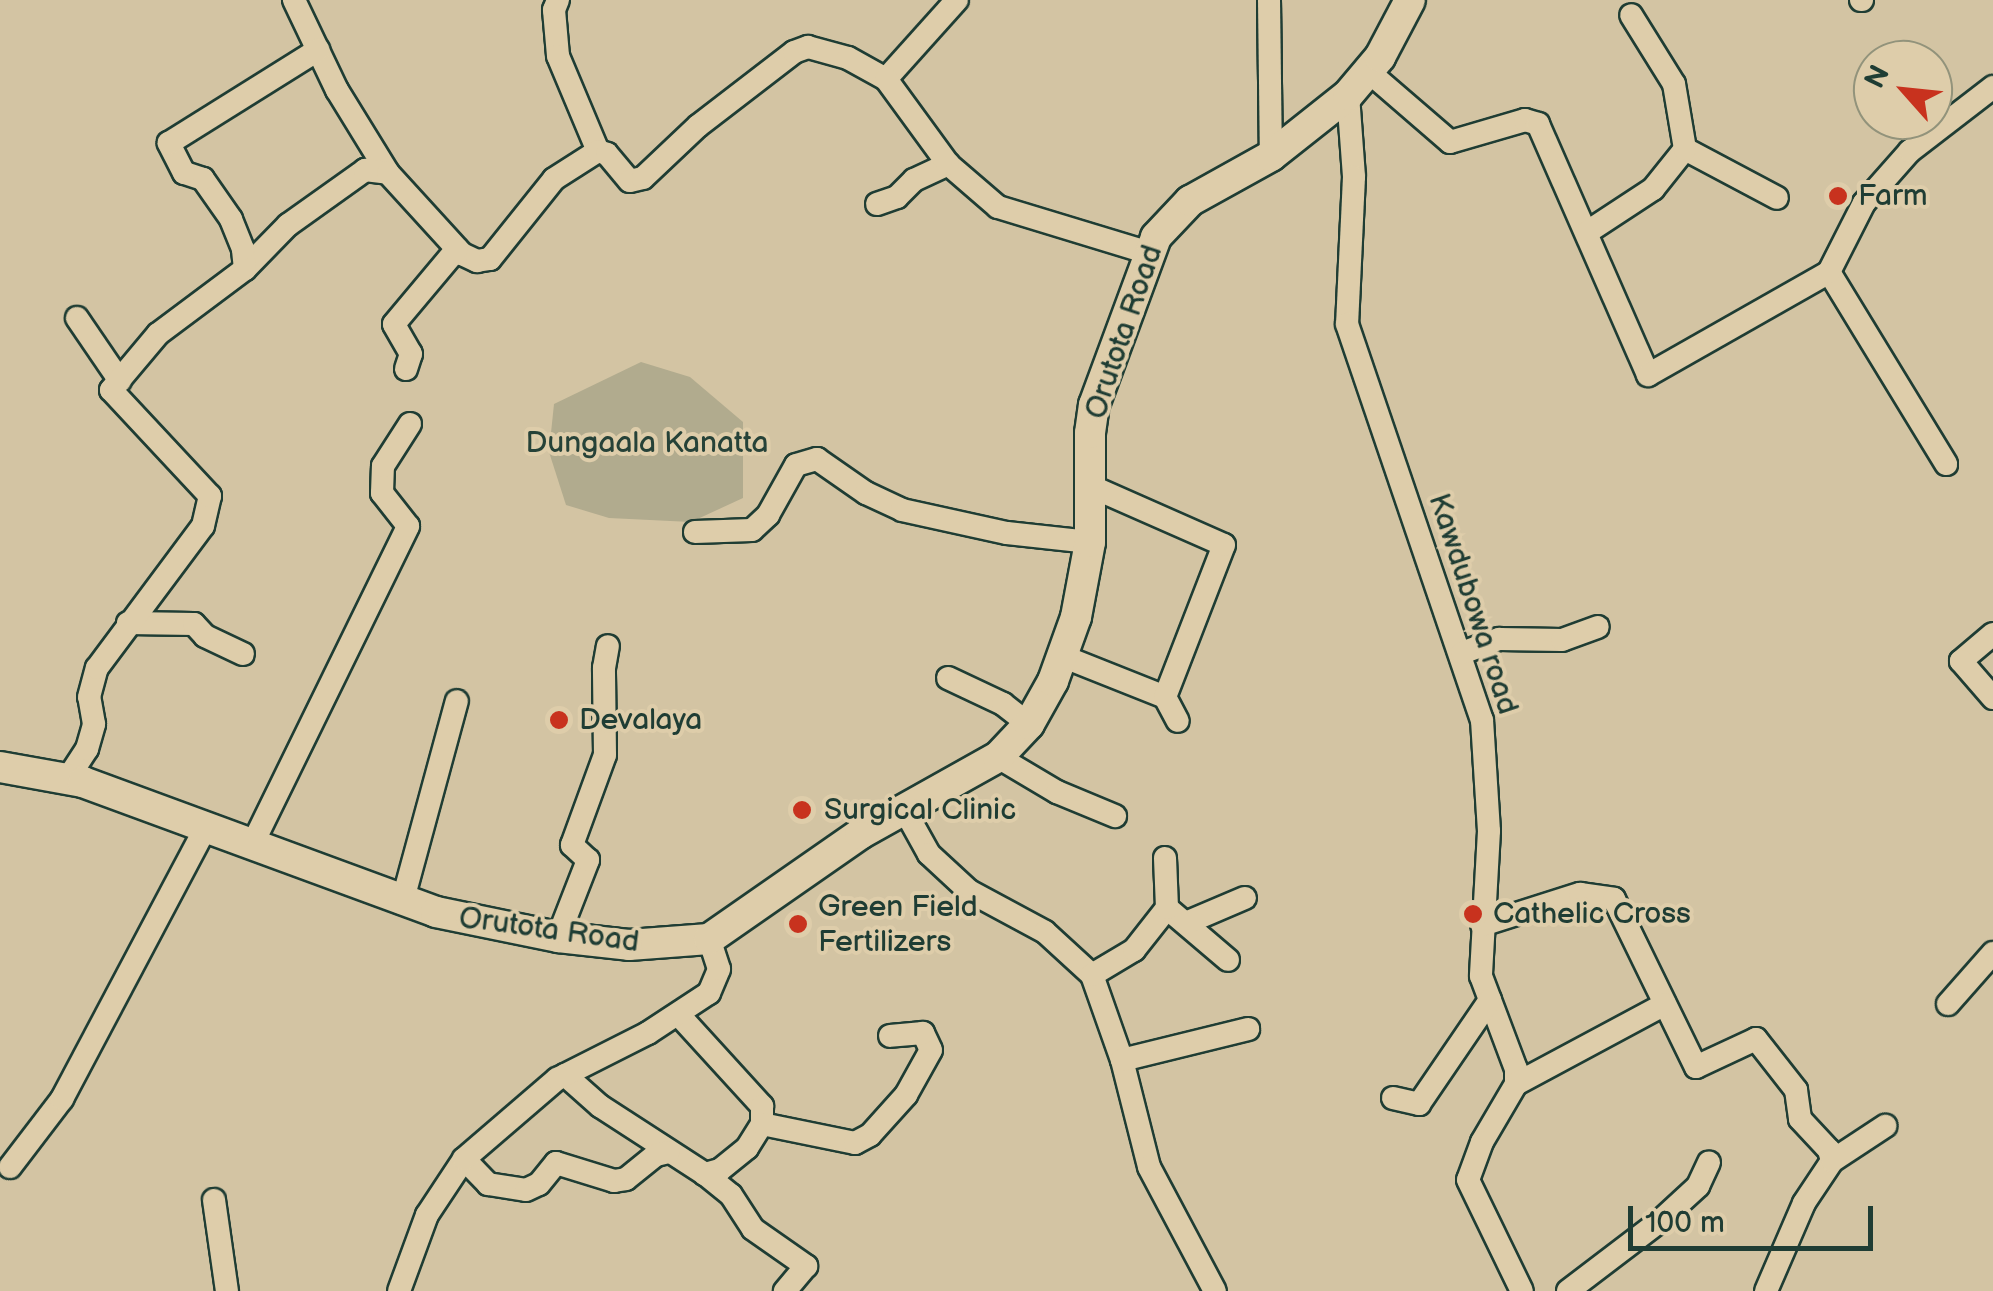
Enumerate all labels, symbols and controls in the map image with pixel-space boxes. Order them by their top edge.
north arrow [1853,40,1953,140]
text: N [1858,60,1897,94]
place label: Farm [1858,178,1928,214]
marker: Farm [1827,185,1849,207]
street label: Orutota Road [1077,240,1171,424]
park label: Dungaala Kanatta [526,425,768,461]
street label: Kawdubowa road [1420,489,1526,719]
place label: Devalaya [579,702,702,738]
marker: Devalaya [548,709,570,731]
place label: Surgical Clinic [824,792,1016,828]
marker: Surgical Clinic [789,797,815,823]
place label: Green Field Fertilizers [818,889,978,960]
place label: Cathelic Cross [1493,896,1691,932]
street label: Orutota Road [457,900,641,960]
marker: Cathelic Cross [1462,903,1484,925]
marker: Green Field Fertilizers [787,913,809,935]
scale bar [1633,1186,1878,1248]
text: 100 m [1645,1205,1725,1241]

